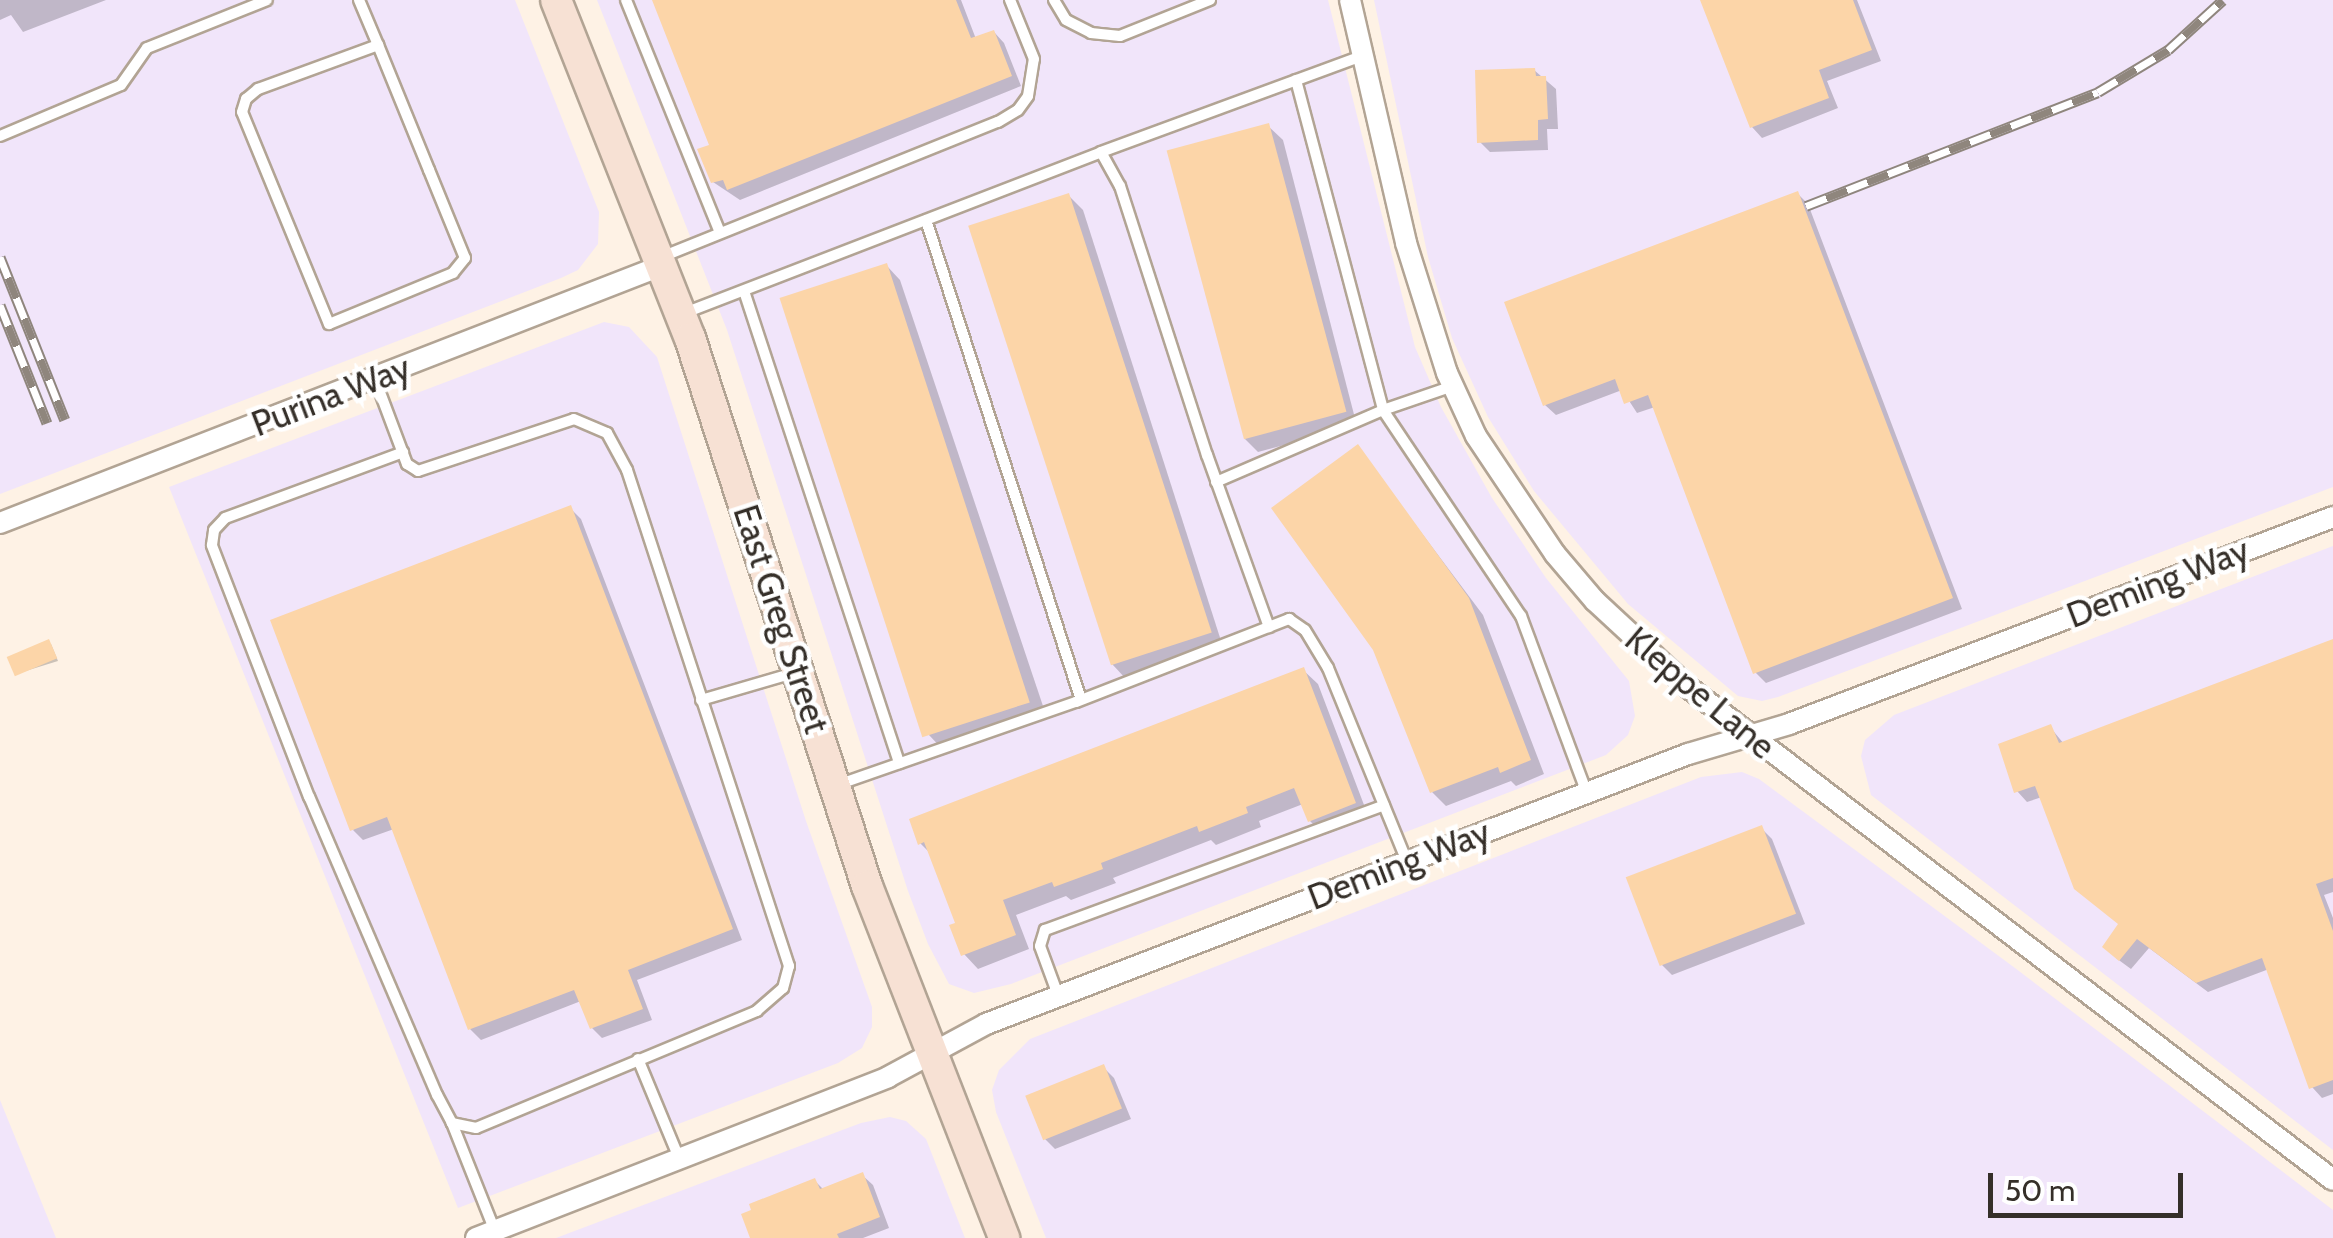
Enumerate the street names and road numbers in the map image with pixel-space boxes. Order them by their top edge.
street label: Purina Way [246,347,416,445]
street label: East Greg Street [724,500,838,738]
street label: Deming Way [2061,529,2255,637]
street label: Kleppe Lane [1617,618,1783,768]
street label: Deming Way [1302,811,1496,919]

